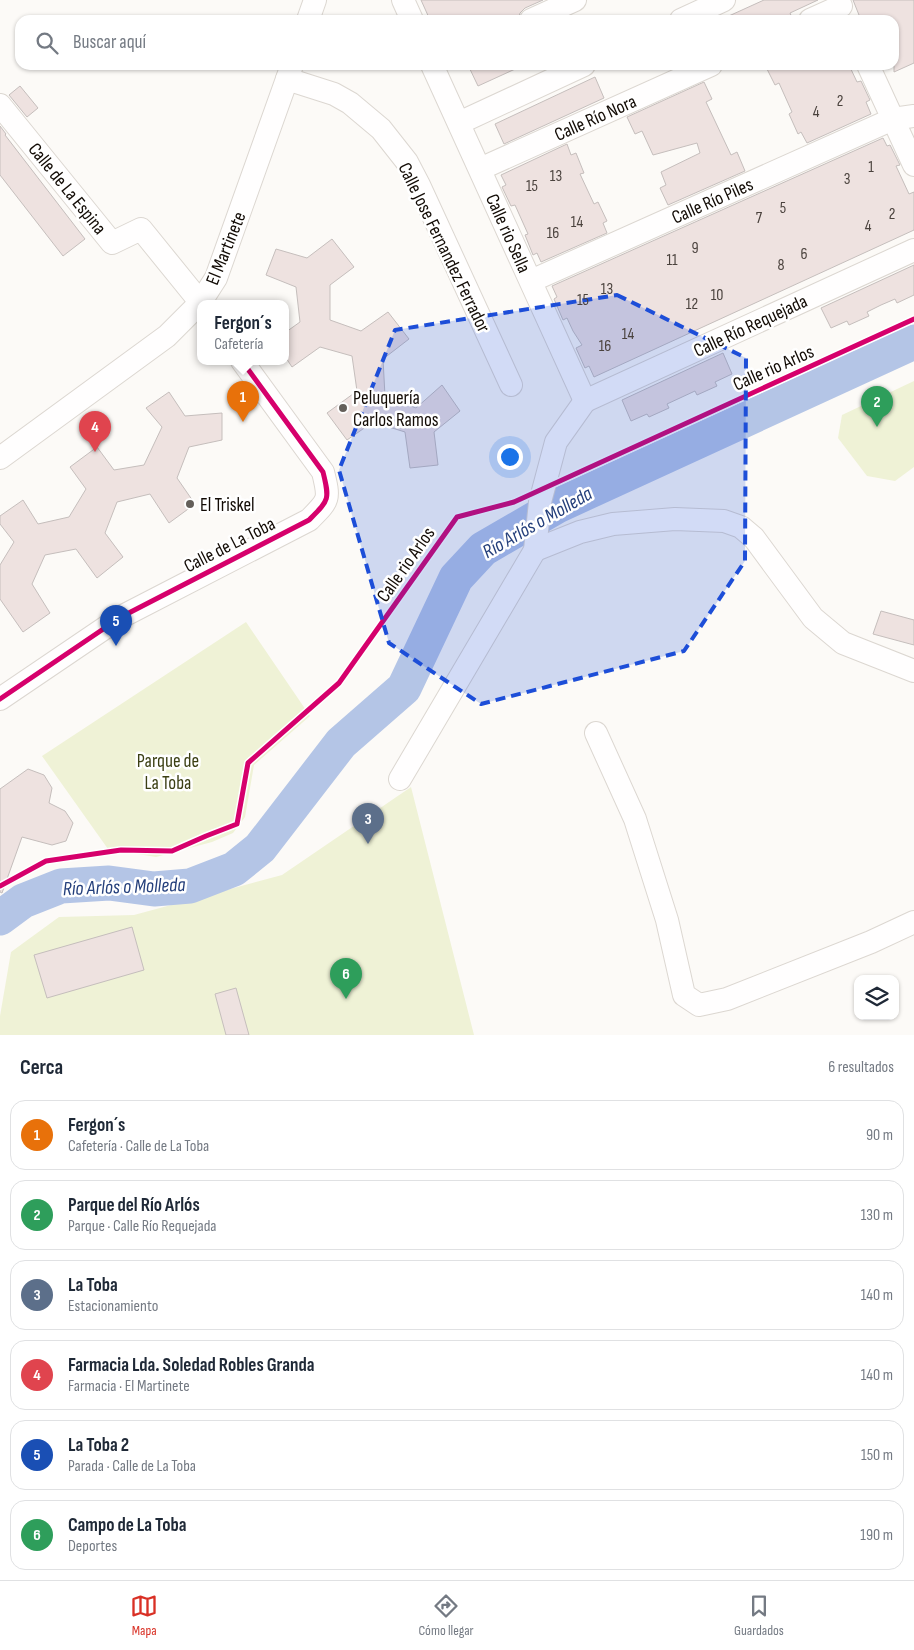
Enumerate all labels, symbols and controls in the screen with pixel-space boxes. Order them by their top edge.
search box [15,15,899,70]
icon: search [33,29,61,57]
text: Buscar aquí [73,31,146,54]
street label: Calle Río Nora [551,90,640,147]
house number: 2 [837,92,843,111]
house number: 4 [813,103,820,122]
street label: Calle de La Espina [23,138,111,239]
house number: 1 [868,158,874,177]
street label: Calle Jose Fernandez Ferrador [393,159,495,337]
house number: 13 [550,167,562,186]
house number: 3 [844,170,850,189]
street label: Calle Río Piles [668,173,757,230]
house number: 15 [526,177,538,196]
street label: Calle rio Sella [480,191,535,277]
house number: 5 [780,199,786,218]
house number: 2 [889,205,895,224]
street label: El Martinete [201,209,251,289]
house number: 7 [756,209,763,228]
house number: 14 [571,213,583,232]
house number: 4 [865,217,872,236]
house number: 16 [547,224,559,243]
house number: 9 [691,239,699,258]
house number: 6 [800,245,808,264]
house number: 11 [666,251,678,270]
house number: 8 [777,256,785,275]
house number: 13 [601,280,613,299]
house number: 10 [711,286,723,305]
street label: Calle Río Requejada [690,290,811,363]
house number: 15 [577,291,589,310]
house number: 12 [686,295,698,314]
popup [197,300,289,365]
text: Fergon´s [214,312,272,335]
house number: 14 [622,325,634,344]
text: Cafetería [214,335,264,354]
house number: 16 [599,337,611,356]
street label: Calle rio Arlos [730,340,818,396]
pin: 1 [227,381,259,422]
pin: 2 [861,386,893,427]
place label: Peluquería Carlos Ramos [353,387,439,432]
marker: Peluquería Carlos Ramos [337,402,349,414]
pin: 4 [79,411,111,452]
your location [497,444,523,470]
water label: Río Arlós o Molleda [478,482,597,564]
place label: El Triskel [200,494,255,517]
marker: El Triskel [184,498,196,510]
street label: Calle de La Toba [180,513,279,578]
street label: Calle rio Arlos [372,523,440,607]
pin: 5 [100,605,132,646]
park label: Parque de La Toba [137,750,199,795]
pin: 3 [352,803,384,844]
water label: Río Arlós o Molleda [62,873,186,901]
pin: 6 [330,958,362,999]
map controls [854,975,899,1020]
button: layers [854,975,899,1020]
text: Cerca [20,1055,63,1080]
text: 6 resultados [828,1058,894,1077]
text: Fergon´s [68,1114,125,1137]
text: 1 [34,1126,40,1145]
text: 90 m [866,1126,893,1145]
text: Cafetería · Calle de La Toba [68,1137,209,1156]
text: Parque del Río Arlós [68,1194,200,1217]
text: 2 [33,1206,41,1225]
text: 130 m [861,1206,893,1225]
text: Parque · Calle Río Requejada [68,1217,216,1236]
text: La Toba [68,1274,118,1297]
text: 3 [33,1286,41,1305]
text: 140 m [861,1286,893,1305]
text: Estacionamiento [68,1297,158,1316]
text: Farmacia Lda. Soledad Robles Granda [68,1354,315,1377]
text: 4 [33,1366,41,1385]
text: 140 m [861,1366,893,1385]
text: Farmacia · El Martinete [68,1377,190,1396]
text: La Toba 2 [68,1434,129,1457]
text: 5 [33,1446,41,1465]
text: 150 m [861,1446,893,1465]
text: Parada · Calle de La Toba [68,1457,196,1476]
text: Campo de La Toba [68,1514,187,1537]
text: 6 [33,1526,41,1545]
text: 190 m [860,1526,893,1545]
text: Deportes [68,1537,117,1556]
tab: Mapa [130,1592,158,1639]
tab: Cómo llegar [418,1592,474,1639]
tab: Guardados [734,1592,784,1639]

